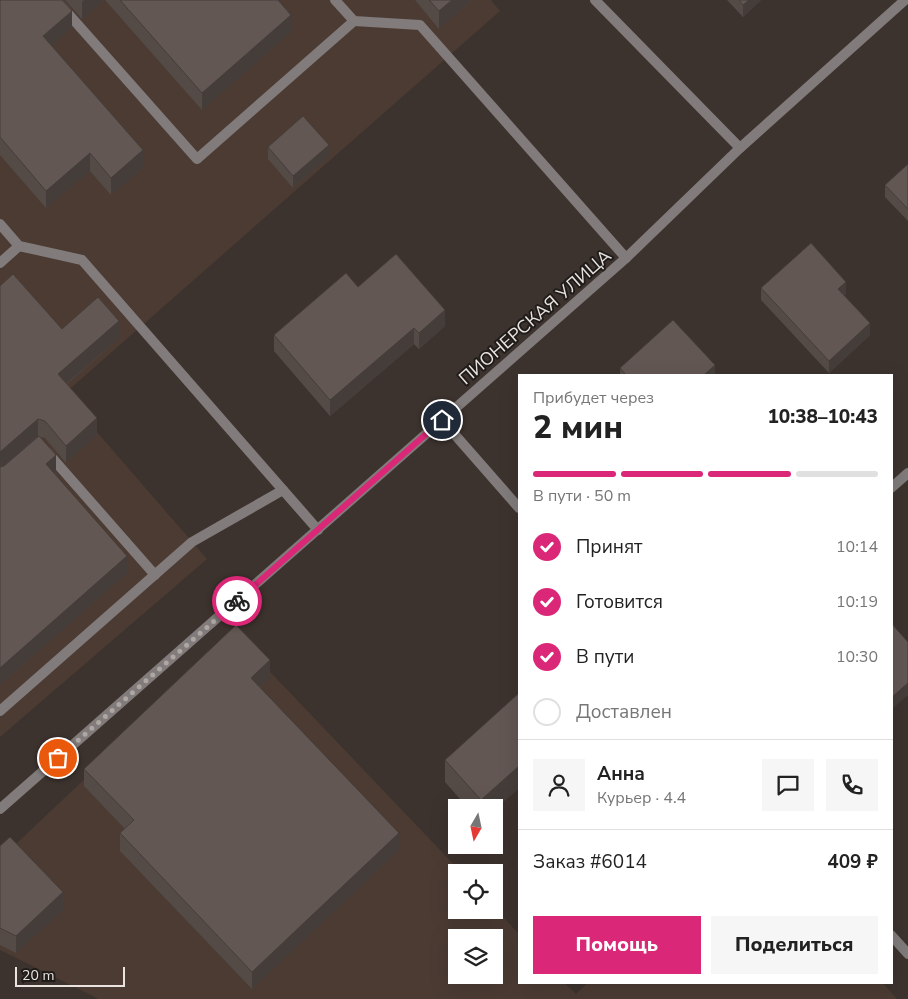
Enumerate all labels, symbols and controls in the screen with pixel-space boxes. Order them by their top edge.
street label: ПИОНЕРСКАЯ УЛИЦА [454,244,616,390]
text: Прибудет через [533,387,654,409]
pin [421,399,463,441]
text: 10:38–10:43 [767,404,878,430]
icon: home [428,406,456,434]
text: 2 мин [533,406,623,449]
text: В пути · 50 m [533,485,631,507]
icon: check [533,533,561,561]
text: Принят [576,534,643,560]
text: 10:14 [836,536,878,558]
courier [212,576,262,626]
icon: bike [223,587,251,615]
icon: check [533,588,561,616]
text: Готовится [576,589,663,615]
text: 10:19 [836,591,878,613]
icon: check [533,643,561,671]
text: В пути [576,644,634,670]
text: 10:30 [836,646,878,668]
text: Доставлен [576,699,672,725]
pin [37,737,79,779]
icon: bag [44,744,72,772]
button: person [533,759,585,811]
button: chat [762,759,814,811]
button: phone [826,759,878,811]
text: Анна [597,761,645,787]
text: Курьер · 4.4 [597,787,686,809]
north arrow [448,799,502,854]
map controls [448,799,503,984]
text: Заказ #6014 [533,849,647,875]
text: 409 ₽ [827,849,878,875]
button: locate [448,864,503,919]
button: Помощь [533,916,701,974]
button: Поделиться [711,916,878,974]
button: layers [448,929,503,984]
scale bar [15,964,125,987]
text: 20 m [22,966,54,985]

